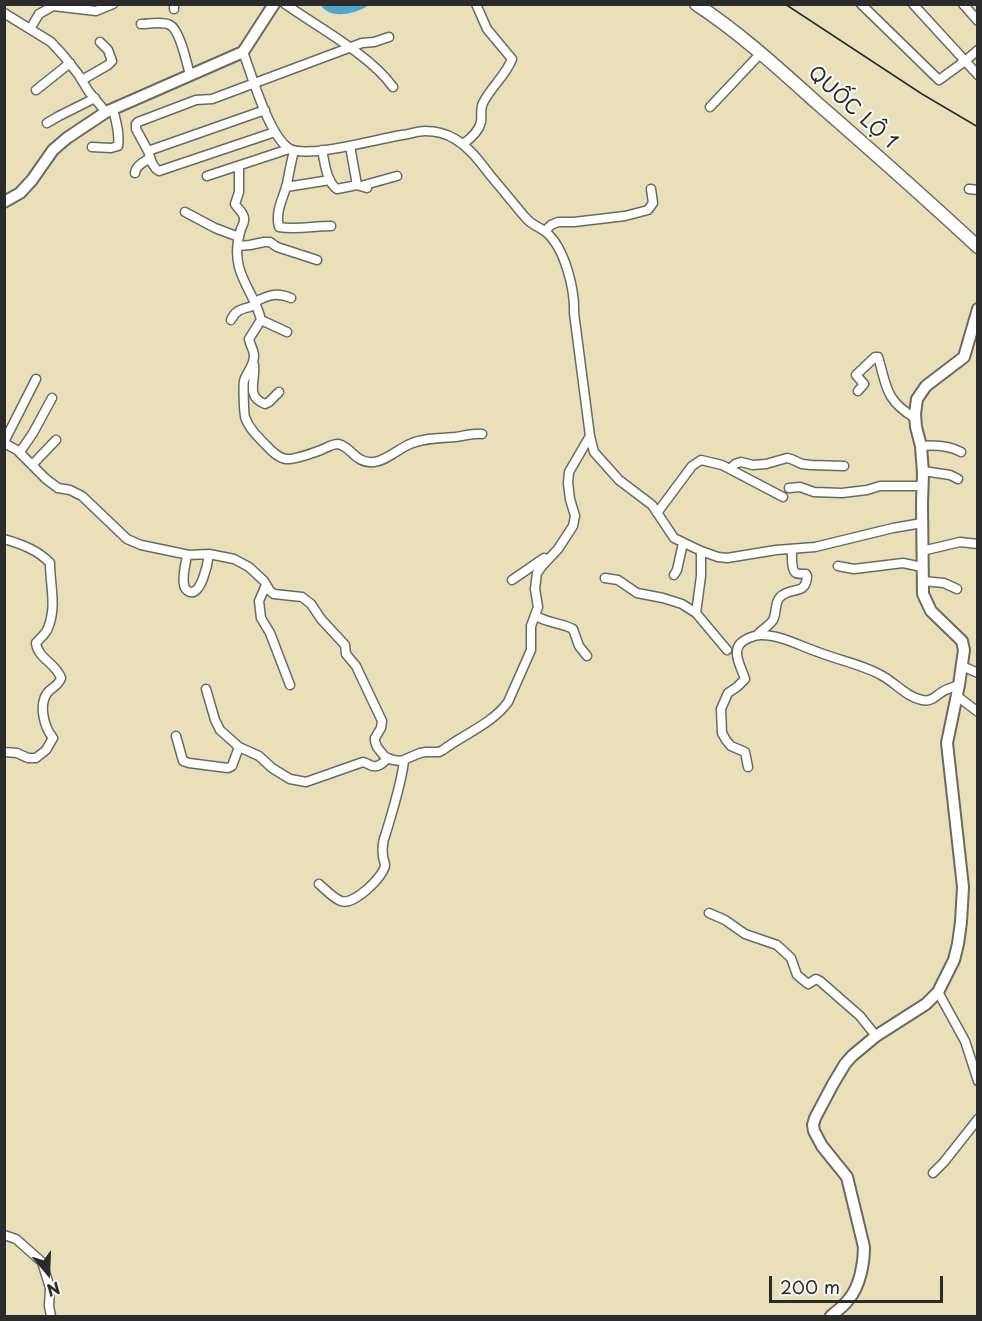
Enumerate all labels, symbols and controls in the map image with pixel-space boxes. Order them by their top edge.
street label: QUỐC LỘ 1 [802,62,902,154]
north arrow [18,1243,78,1303]
scale bar [772,1264,946,1302]
text: 200 m [780,1273,840,1300]
text: N [44,1277,64,1303]

